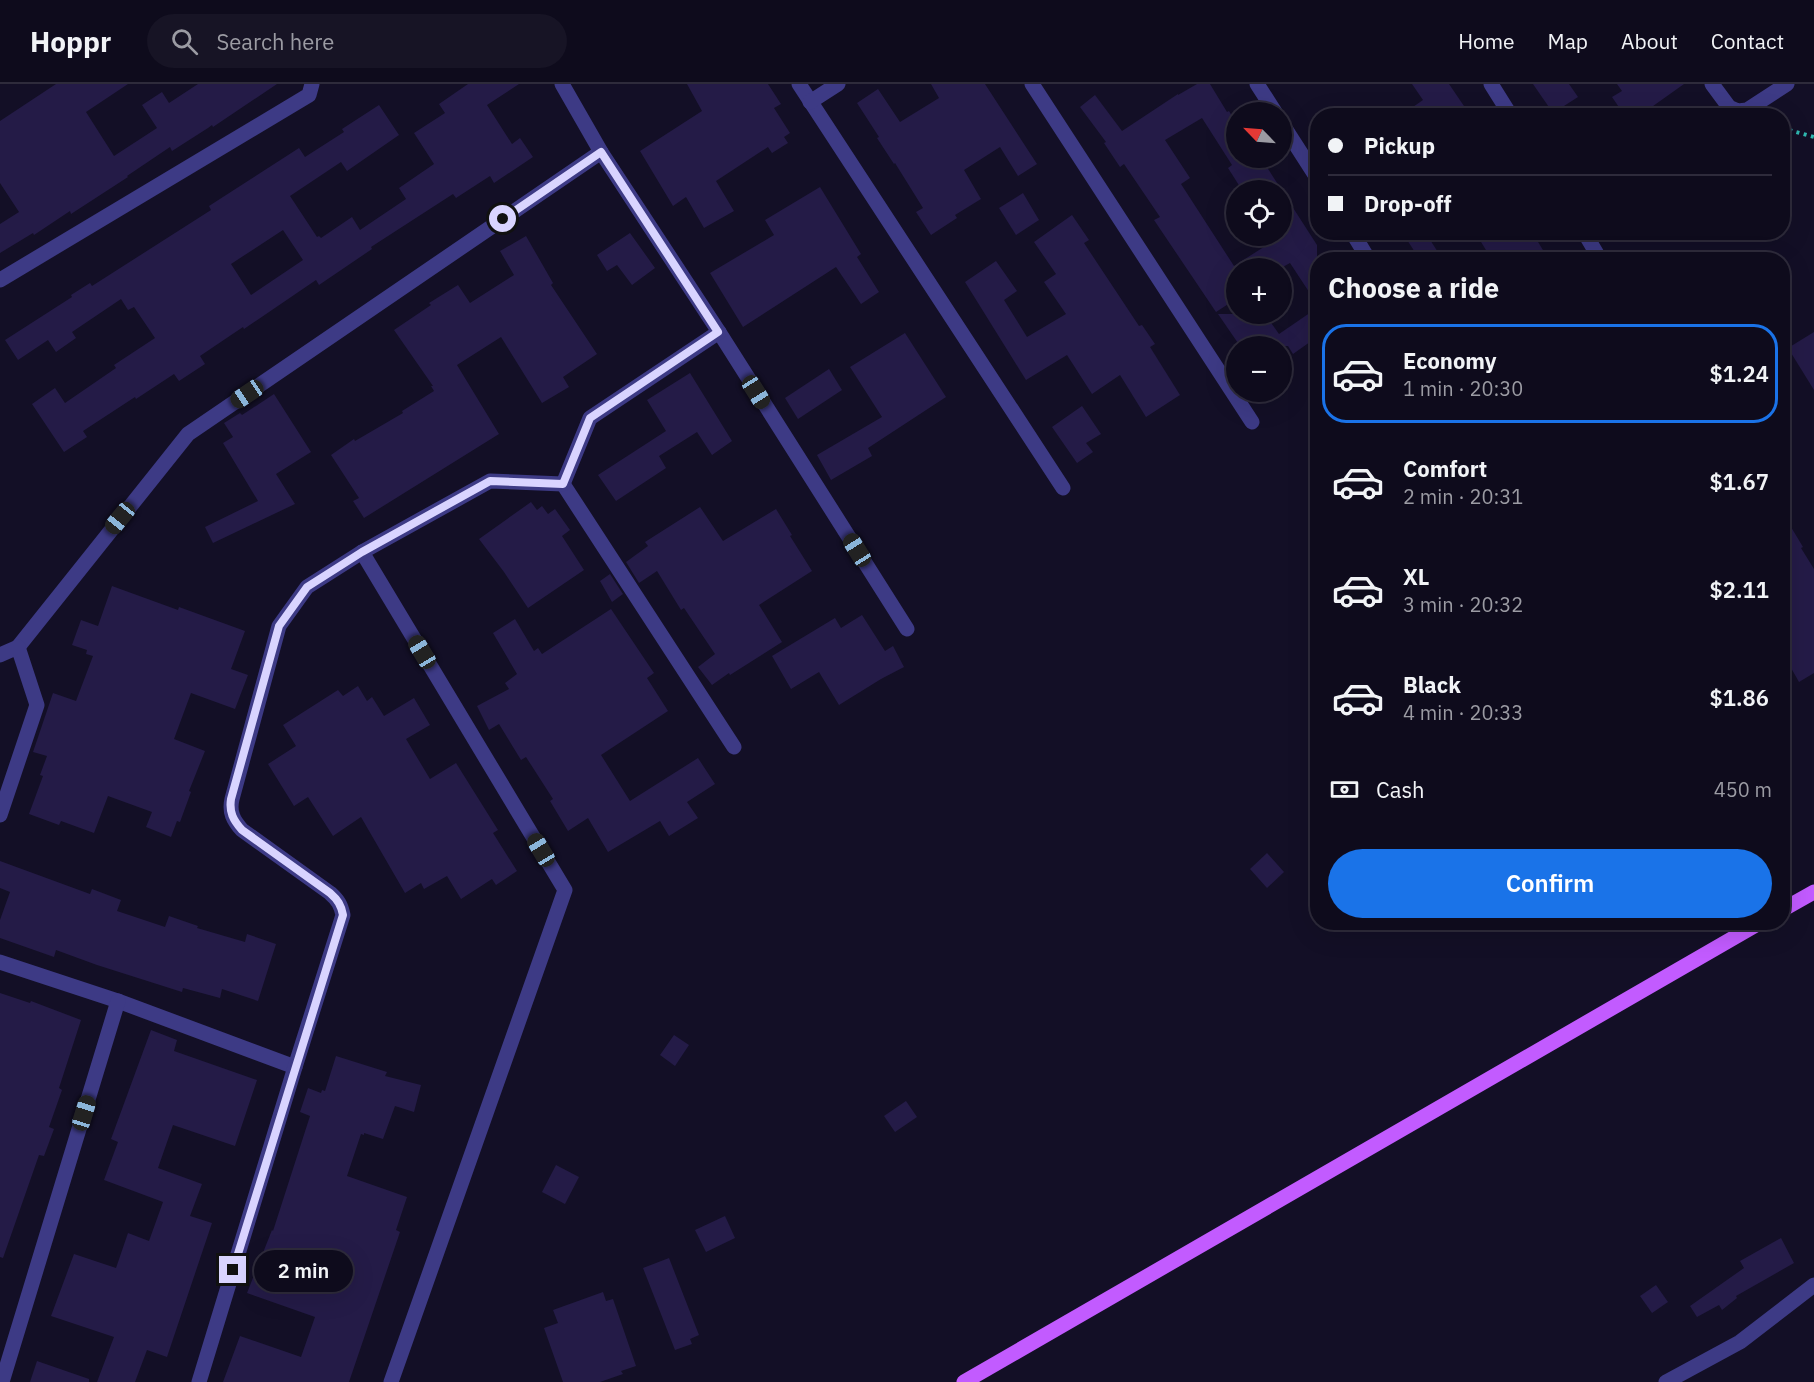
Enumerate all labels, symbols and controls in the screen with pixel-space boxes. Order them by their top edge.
search box [147,14,567,68]
text: Hoppr [30,23,111,60]
icon: search [168,25,201,58]
text: Search here [216,27,334,56]
text: Home [1458,27,1515,55]
text: Map [1548,27,1588,55]
text: About [1621,27,1678,55]
text: Contact [1711,27,1784,55]
north arrow [1226,102,1292,168]
map controls [1226,102,1292,402]
text: Pickup [1364,131,1435,160]
button: locate [1226,180,1292,246]
text: Drop-off [1364,189,1451,218]
route start [489,205,516,232]
button: + [1226,258,1292,324]
text: Choose a ride [1328,270,1499,305]
button: − [1226,336,1292,402]
text: Economy [1403,346,1497,375]
icon: car [1331,347,1385,401]
text: $1.24 [1710,359,1769,388]
car [739,372,773,412]
text: 1 min · 20:30 [1403,375,1523,402]
car [227,376,267,412]
text: Comfort [1403,454,1487,483]
icon: car [1331,455,1385,509]
text: $1.67 [1710,467,1769,496]
text: 2 min · 20:31 [1403,483,1523,510]
car [102,498,138,538]
car [840,530,874,570]
text: XL [1403,562,1429,591]
icon: car [1331,563,1385,617]
text: $2.11 [1710,575,1769,604]
text: 3 min · 20:32 [1403,591,1523,618]
car [405,632,439,672]
text: Black [1403,670,1461,699]
icon: car [1331,671,1385,725]
text: $1.86 [1710,683,1769,712]
text: 4 min · 20:33 [1403,699,1523,726]
icon: cash [1328,773,1361,806]
text: Cash [1376,775,1425,804]
text: 450 m [1714,776,1772,803]
car [524,830,558,870]
button: Confirm [1328,849,1772,918]
car [70,1093,98,1133]
callout: 2 min [254,1249,353,1291]
route end [219,1256,246,1283]
text: 2 min [278,1257,329,1284]

